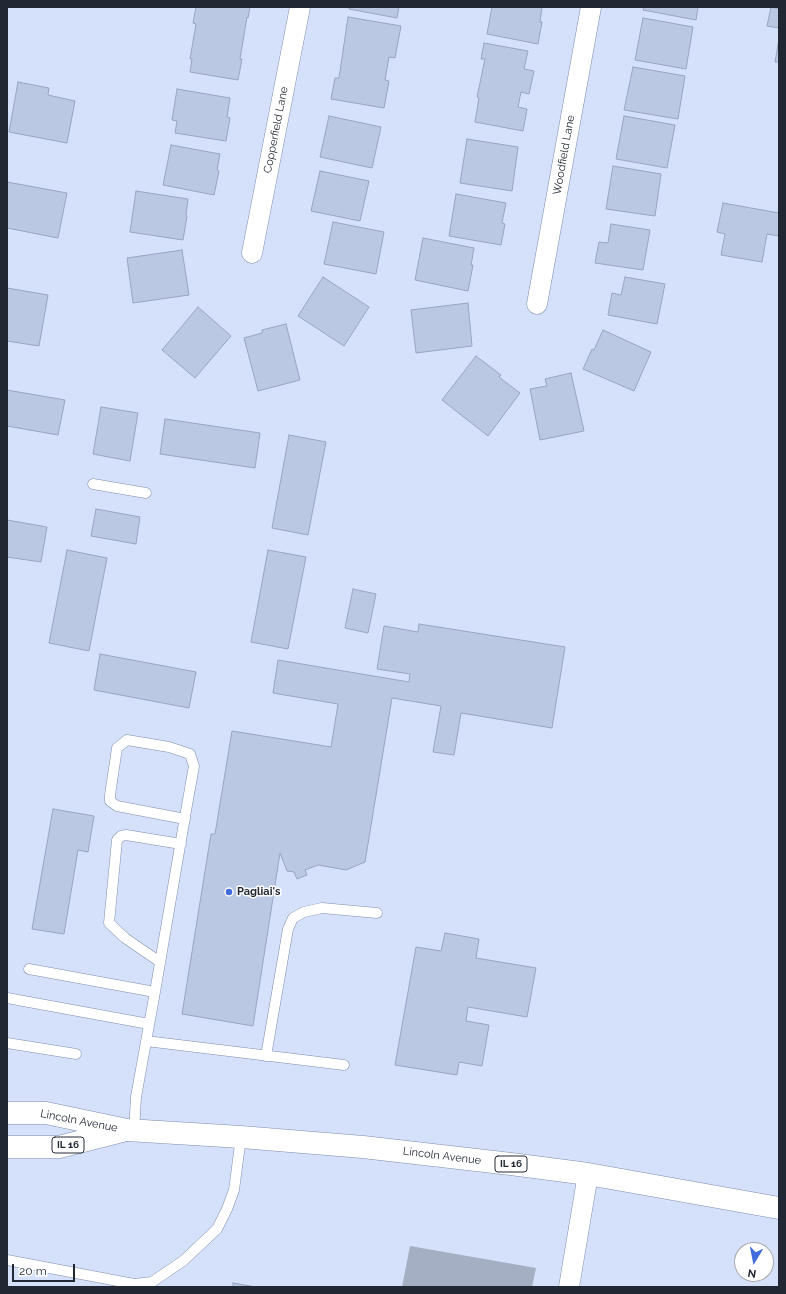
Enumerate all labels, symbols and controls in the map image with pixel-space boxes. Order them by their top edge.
street label: Copperfield Lane [261,86,291,174]
street label: Woodfield Lane [551,114,577,196]
place label: Pagliai's [237,885,280,899]
marker: Pagliai's [224,887,234,897]
street label: Lincoln Avenue [39,1107,119,1135]
road number: IL 16 [52,1137,84,1153]
street label: Lincoln Avenue [402,1145,482,1167]
road number: IL 16 [495,1156,527,1172]
north arrow [734,1242,774,1282]
scale bar [14,1256,77,1282]
text: 20 m [19,1264,47,1278]
text: N [747,1266,757,1280]

